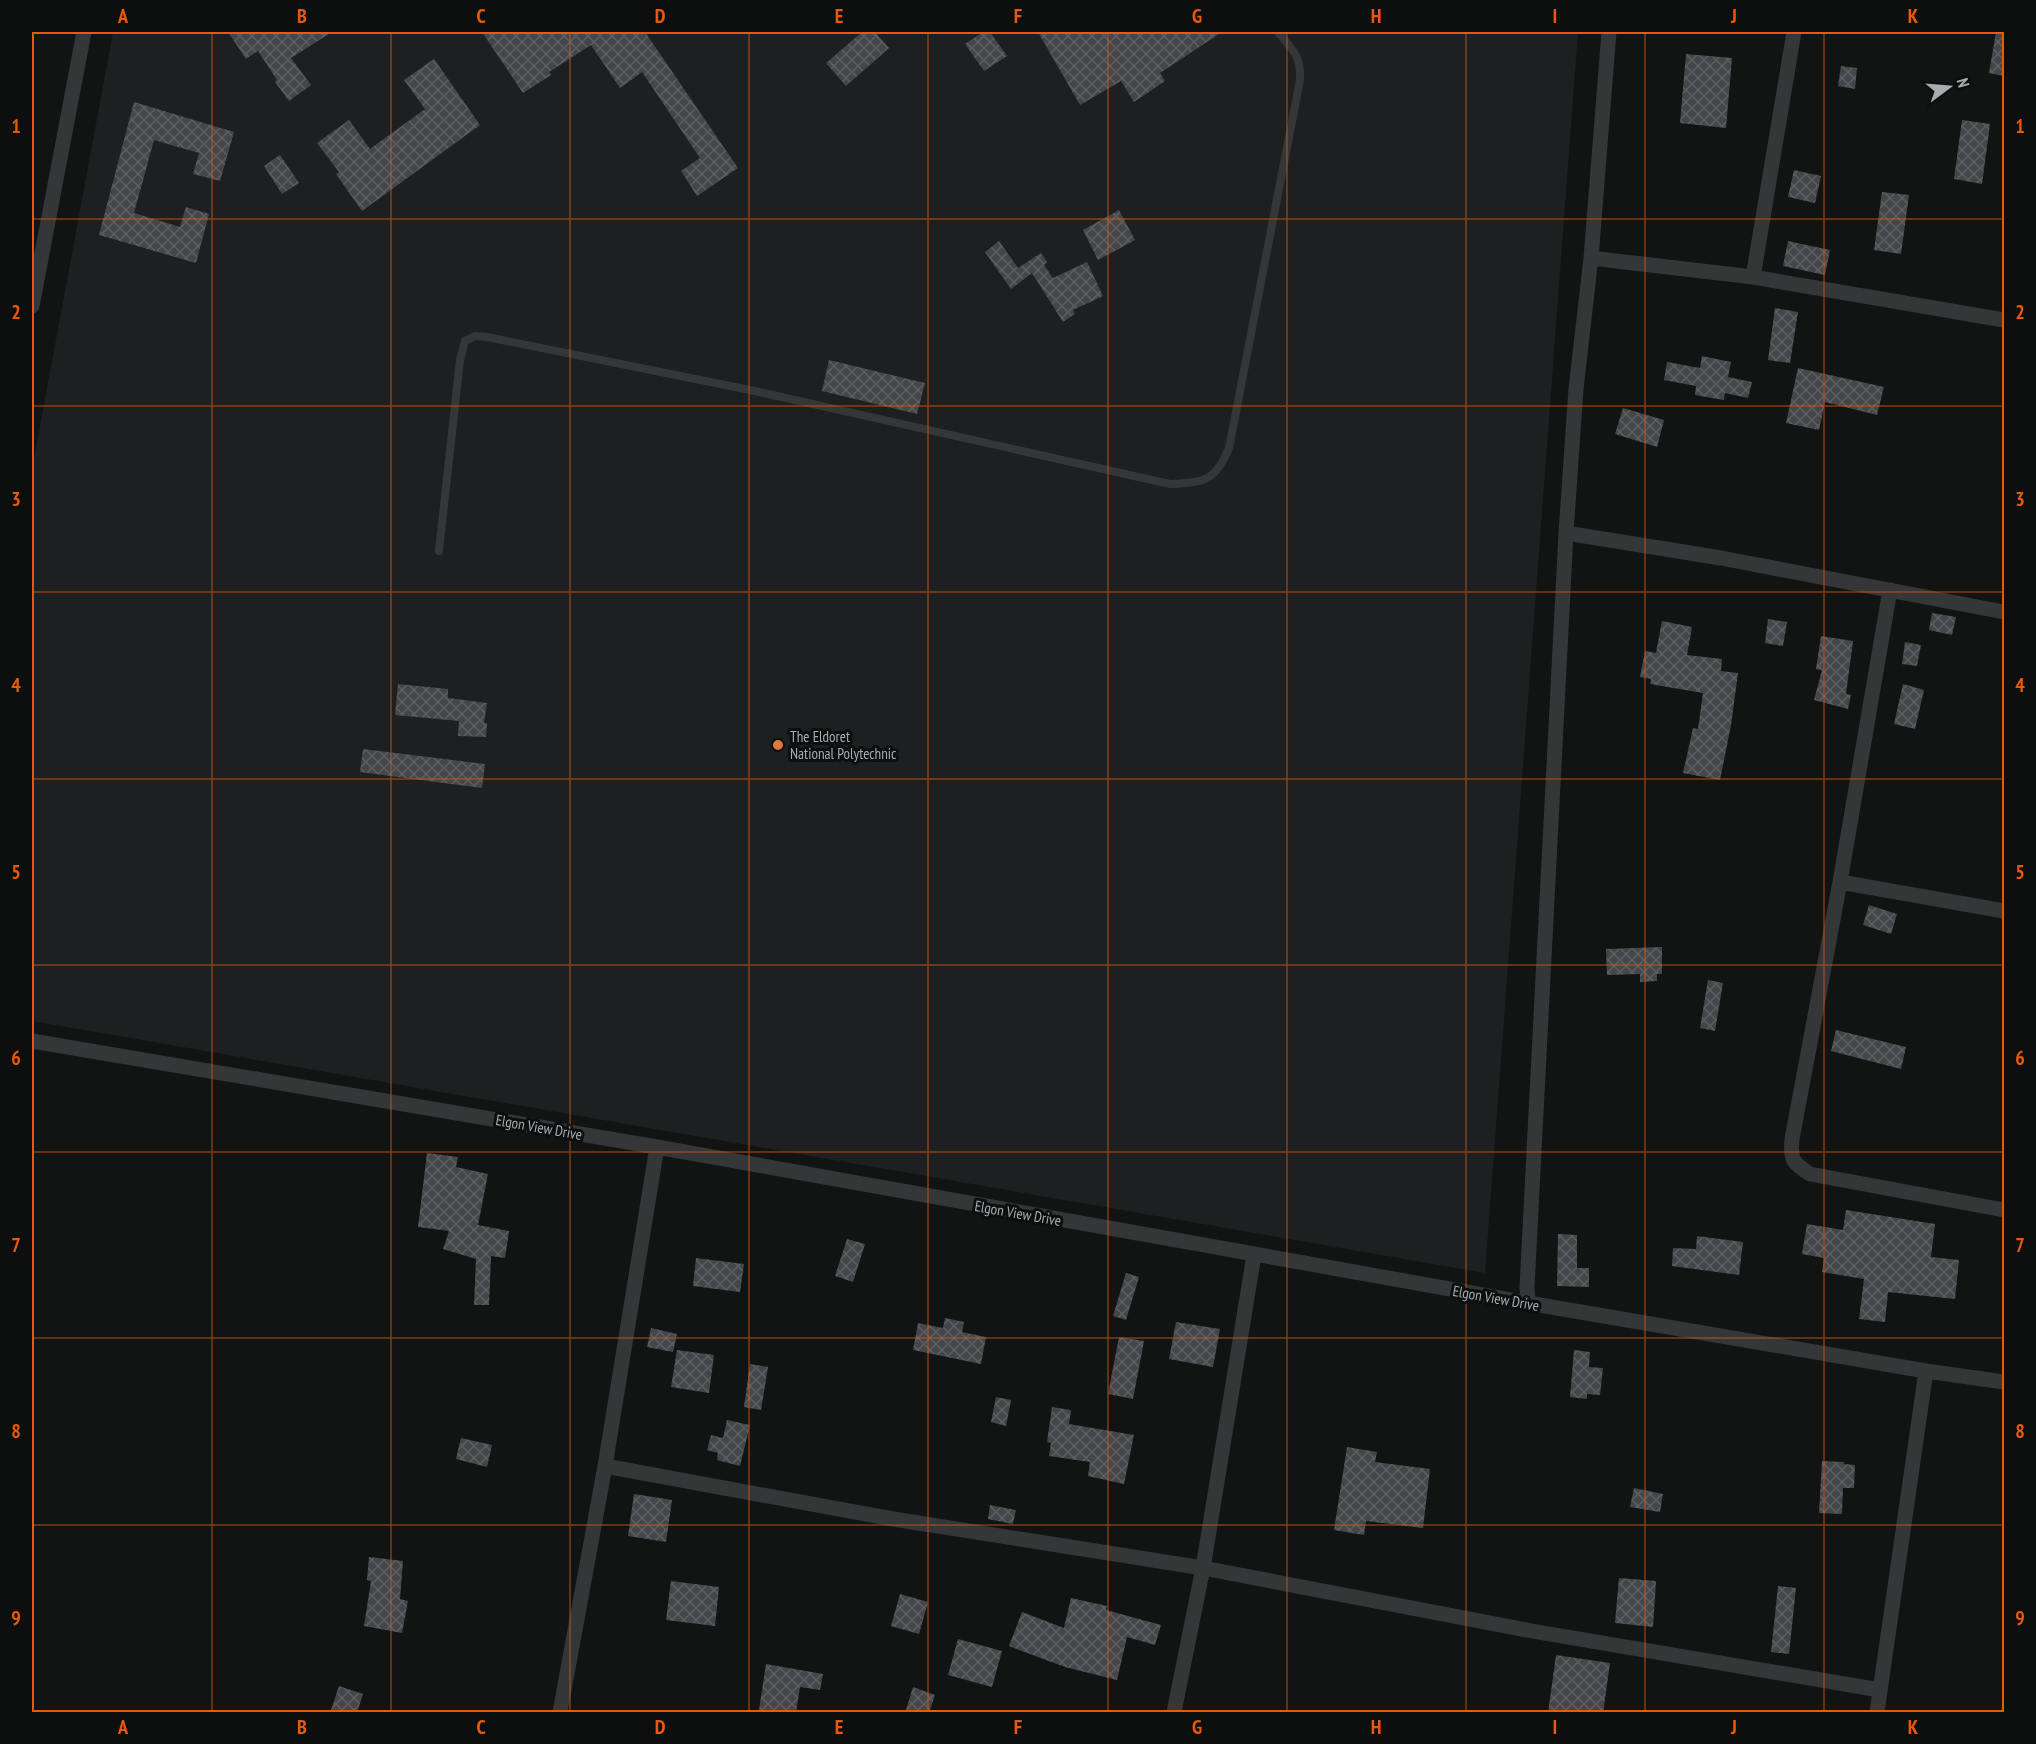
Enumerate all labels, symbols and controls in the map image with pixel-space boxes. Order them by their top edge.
text: A [117,3,129,29]
text: B [297,3,307,29]
text: C [476,3,486,29]
text: D [655,3,666,29]
text: E [835,3,843,29]
text: F [1014,3,1022,29]
text: G [1192,3,1202,29]
text: H [1371,3,1381,29]
text: I [1553,3,1557,29]
text: J [1730,3,1737,29]
text: K [1908,3,1919,29]
north arrow [1919,57,1979,117]
text: N [1953,76,1974,90]
text: 1 [11,113,21,139]
text: 1 [2015,113,2025,139]
text: 2 [11,299,21,325]
text: 2 [2015,299,2025,325]
text: 3 [11,486,21,512]
text: 3 [2015,486,2025,512]
text: 4 [11,672,21,698]
text: 4 [2015,672,2025,698]
place label: The Eldoret National Polytechnic [790,727,897,763]
marker: The Eldoret National Polytechnic [771,738,785,752]
text: 5 [11,859,21,885]
text: 5 [2015,859,2025,885]
text: 6 [11,1045,21,1071]
text: 6 [2015,1045,2025,1071]
street label: Elgon View Drive [494,1110,584,1144]
street label: Elgon View Drive [973,1196,1063,1230]
text: 7 [11,1232,21,1258]
text: 7 [2015,1232,2025,1258]
street label: Elgon View Drive [1451,1281,1541,1315]
text: 8 [11,1418,21,1444]
text: 8 [2015,1418,2025,1444]
text: 9 [11,1605,21,1631]
text: 9 [2015,1605,2025,1631]
text: A [117,1714,129,1740]
text: B [297,1714,307,1740]
text: C [476,1714,486,1740]
text: D [655,1714,666,1740]
text: E [835,1714,843,1740]
text: F [1014,1714,1022,1740]
text: G [1192,1714,1202,1740]
text: H [1371,1714,1381,1740]
text: I [1553,1714,1557,1740]
text: J [1730,1714,1737,1740]
text: K [1908,1714,1919,1740]

